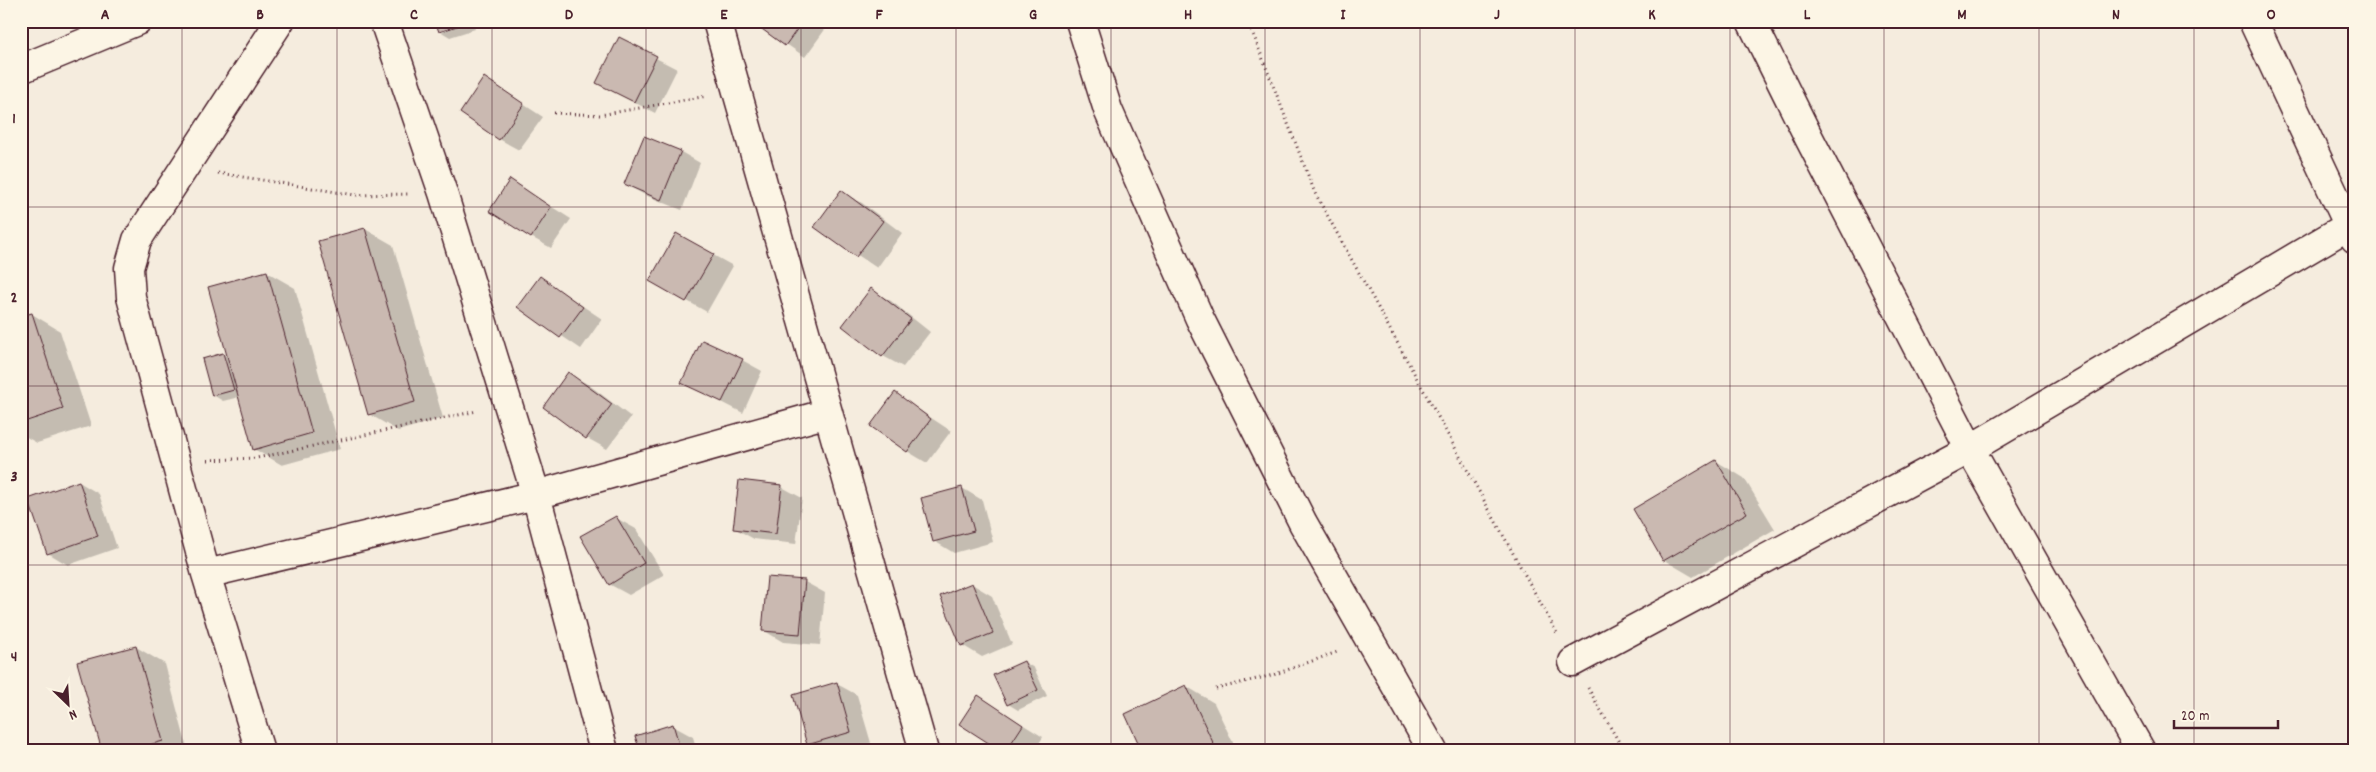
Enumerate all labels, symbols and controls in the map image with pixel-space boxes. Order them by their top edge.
text: A [101,4,110,27]
text: B [256,4,264,27]
text: C [410,4,418,27]
text: D [565,4,574,27]
text: E [720,4,728,27]
text: F [875,4,883,27]
text: G [1029,4,1037,27]
text: H [1184,4,1192,27]
text: I [1341,4,1347,27]
text: J [1494,4,1500,27]
text: K [1648,4,1656,27]
text: L [1804,4,1811,27]
text: M [1957,4,1967,27]
text: N [2112,4,2120,27]
text: O [2266,4,2276,27]
text: 1 [12,108,16,131]
text: 2 [11,287,18,310]
text: 3 [10,466,18,489]
text: 4 [11,646,17,669]
north arrow [42,680,92,730]
scale bar [2174,697,2277,729]
text: N [65,703,80,725]
text: 20 m [2181,706,2209,728]

